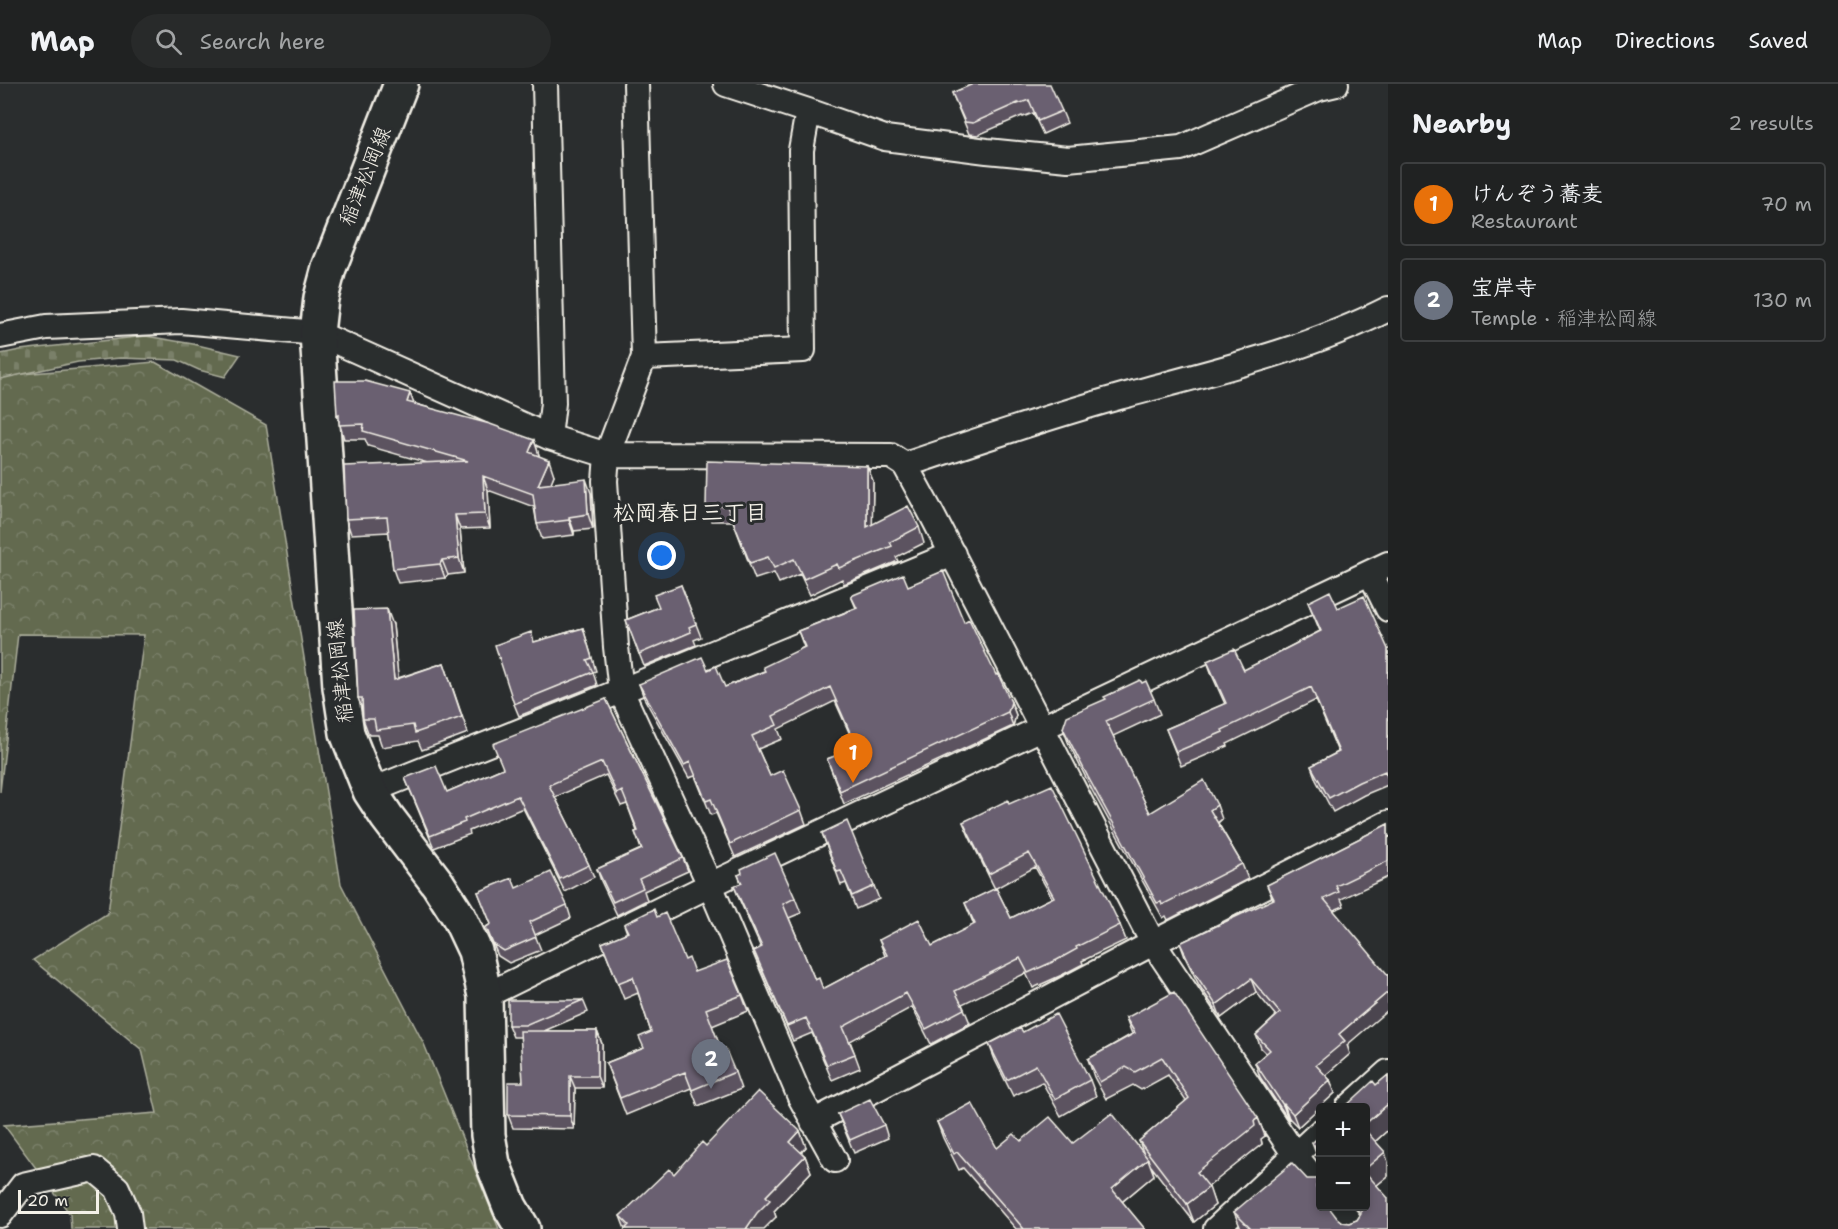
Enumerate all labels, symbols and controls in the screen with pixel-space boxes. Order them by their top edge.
search box [131,14,551,68]
text: Map [30,22,95,60]
icon: search [152,25,185,58]
text: Search here [200,27,325,56]
text: Map [1537,27,1582,55]
text: Directions [1615,27,1715,55]
text: Saved [1748,27,1808,55]
text: Nearby [1412,106,1511,141]
text: 2 results [1728,110,1814,136]
street label: 稲津松岡線 [332,122,398,230]
text: けんぞう蕎麦 [1471,179,1603,208]
text: 1 [1429,191,1438,217]
text: 70 m [1760,191,1812,217]
text: Restaurant [1471,208,1578,234]
text: 宝岸寺 [1471,273,1537,302]
text: 2 [1427,287,1441,313]
text: 130 m [1753,287,1812,313]
text: Temple · 稲津松岡線 [1471,305,1657,331]
district label: 松岡春日三丁目 [613,498,767,527]
your location [647,541,676,570]
street label: 稲津松岡線 [321,617,359,725]
pin: 1 [834,734,872,783]
pin: 2 [692,1040,730,1089]
map controls [1316,1103,1370,1211]
button: + [1316,1103,1370,1157]
button: − [1316,1157,1370,1211]
scale bar [18,1187,99,1214]
text: 20 m [27,1190,68,1211]

